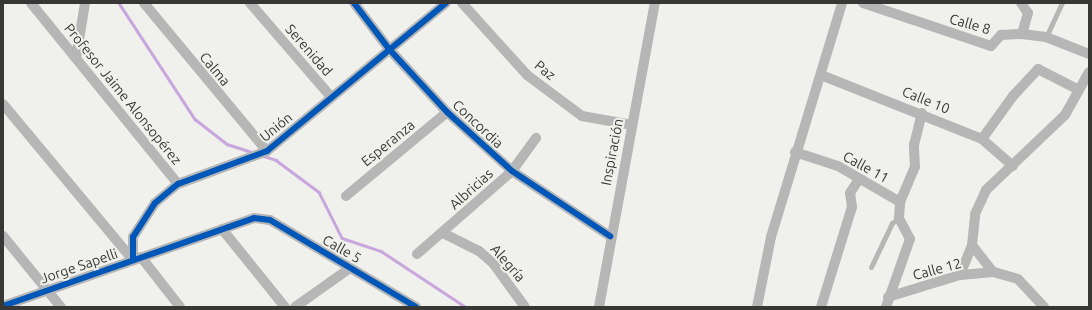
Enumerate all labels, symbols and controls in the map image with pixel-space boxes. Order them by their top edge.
street label: Calle 8 [948,10,992,38]
street label: Profesor Jaime Alonsopérez [61,20,185,168]
street label: Serenidad [282,21,336,79]
street label: Calma [196,49,234,89]
street label: Paz [531,57,559,83]
street label: Calle 10 [900,83,952,117]
street label: Concordia [449,96,507,152]
street label: Unión [256,109,296,145]
street label: Esperanza [358,116,418,170]
street label: Inspiración [597,117,627,187]
street label: Calle 11 [840,148,892,186]
street label: Albricias [446,165,496,213]
street label: Calle 5 [320,231,364,267]
street label: Alegría [487,241,529,285]
street label: Jorge Sapelli [38,245,120,287]
street label: Calle 12 [911,254,963,284]

